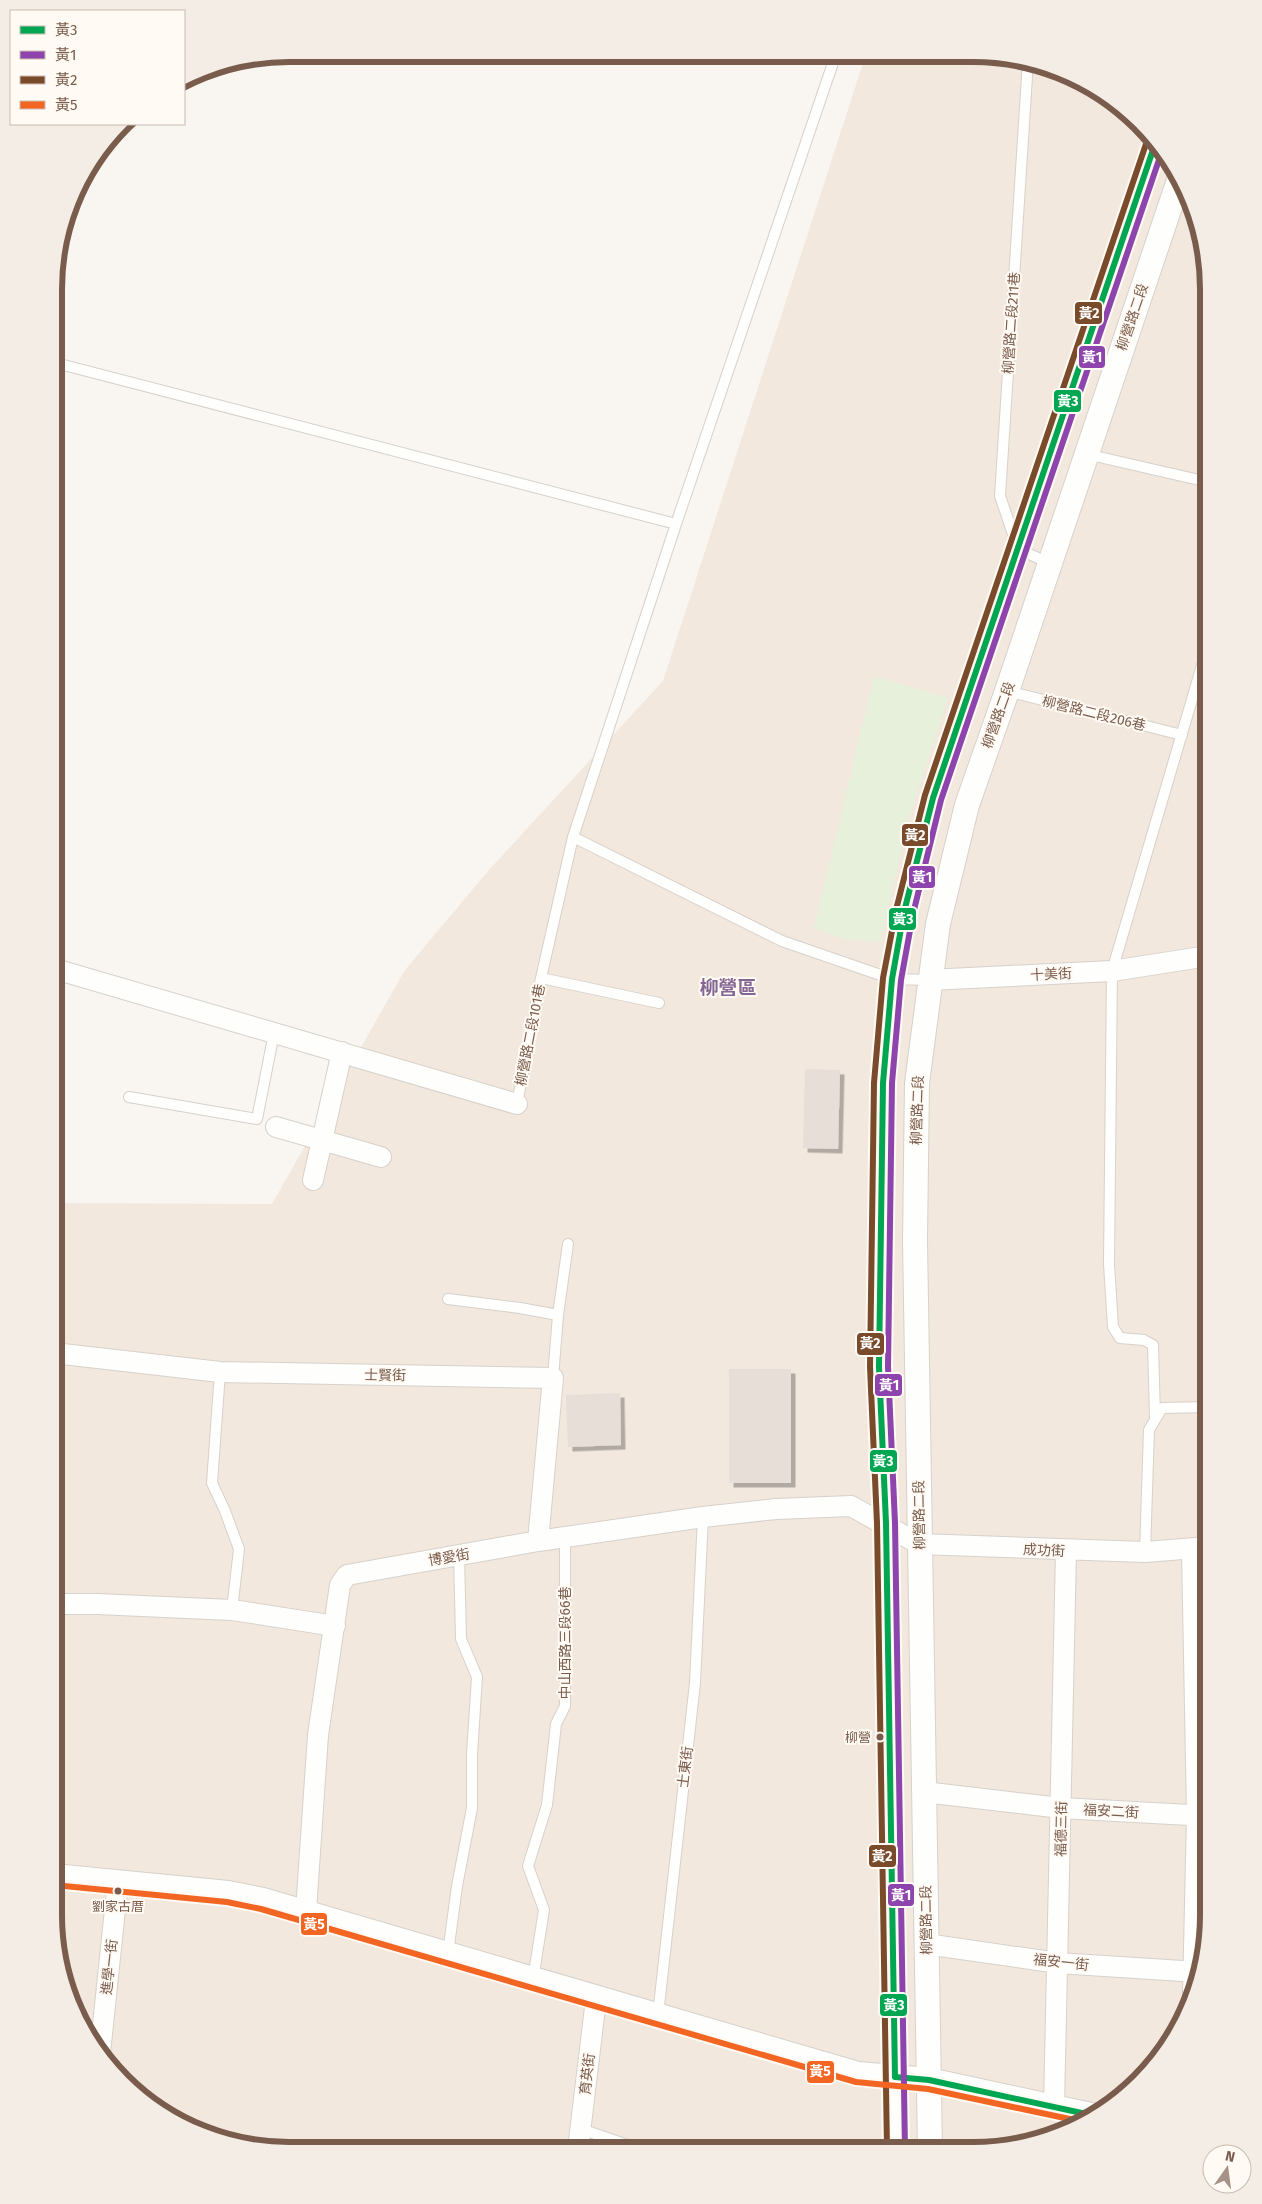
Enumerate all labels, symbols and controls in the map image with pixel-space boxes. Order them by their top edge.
legend [10,10,185,125]
text: 黃3 [55,21,78,39]
text: 黃1 [55,46,77,64]
text: 黃2 [55,71,77,89]
text: 黃5 [55,96,78,114]
street label: 柳營路二段211巷 [999,271,1024,375]
street label: 柳營路二段 [1113,281,1152,353]
line badge: 黃2 [1074,301,1103,325]
text: 黃2 [1078,305,1100,322]
line badge: 黃1 [1078,345,1106,369]
text: 黃1 [1082,349,1102,366]
line badge: 黃3 [1053,389,1082,413]
text: 黃3 [1057,393,1079,410]
street label: 柳營路二段 [979,679,1018,751]
street label: 柳營路二段206巷 [1040,692,1147,735]
line badge: 黃2 [901,823,929,847]
text: 黃2 [904,827,926,844]
line badge: 黃1 [908,865,936,889]
text: 黃1 [912,869,932,886]
line badge: 黃3 [888,907,917,931]
text: 黃3 [892,911,914,928]
street label: 十美街 [1030,965,1072,984]
district label: 柳營區 [699,976,757,999]
street label: 柳營路二段101巷 [512,983,549,1088]
street label: 柳營路二段 [908,1075,927,1145]
line badge: 黃2 [856,1332,885,1356]
text: 黃2 [859,1335,881,1352]
street label: 士賢街 [364,1367,406,1384]
line badge: 黃1 [874,1373,903,1397]
text: 黃1 [879,1377,899,1394]
line badge: 黃3 [869,1449,898,1473]
text: 黃3 [872,1453,894,1470]
street label: 柳營路二段 [910,1480,929,1550]
street label: 成功街 [1023,1541,1065,1560]
street label: 博愛街 [427,1545,471,1570]
street label: 中山西路三段66巷 [557,1587,574,1699]
place label: 柳營 [845,1730,871,1745]
marker: 柳營 [875,1732,885,1742]
street label: 士東街 [675,1745,696,1789]
street label: 福德三街 [1053,1801,1070,1857]
street label: 福安二街 [1083,1802,1139,1821]
line badge: 黃2 [868,1844,897,1868]
text: 黃2 [871,1848,893,1865]
line badge: 黃1 [887,1883,915,1907]
street label: 柳營路二段 [917,1885,936,1955]
marker: 劉家古厝 [113,1886,123,1896]
text: 黃1 [891,1887,911,1904]
place label: 劉家古厝 [92,1899,144,1914]
line badge: 黃5 [300,1912,328,1936]
text: 黃5 [303,1916,325,1933]
street label: 進學一街 [98,1938,121,1996]
street label: 福安一街 [1032,1951,1090,1974]
line badge: 黃3 [879,1993,908,2017]
text: 黃3 [883,1997,905,2014]
street label: 育英街 [577,2052,598,2096]
line badge: 黃5 [806,2060,835,2084]
text: 黃5 [809,2063,831,2080]
north arrow [1202,2144,1252,2194]
text: N [1223,2147,1237,2166]

